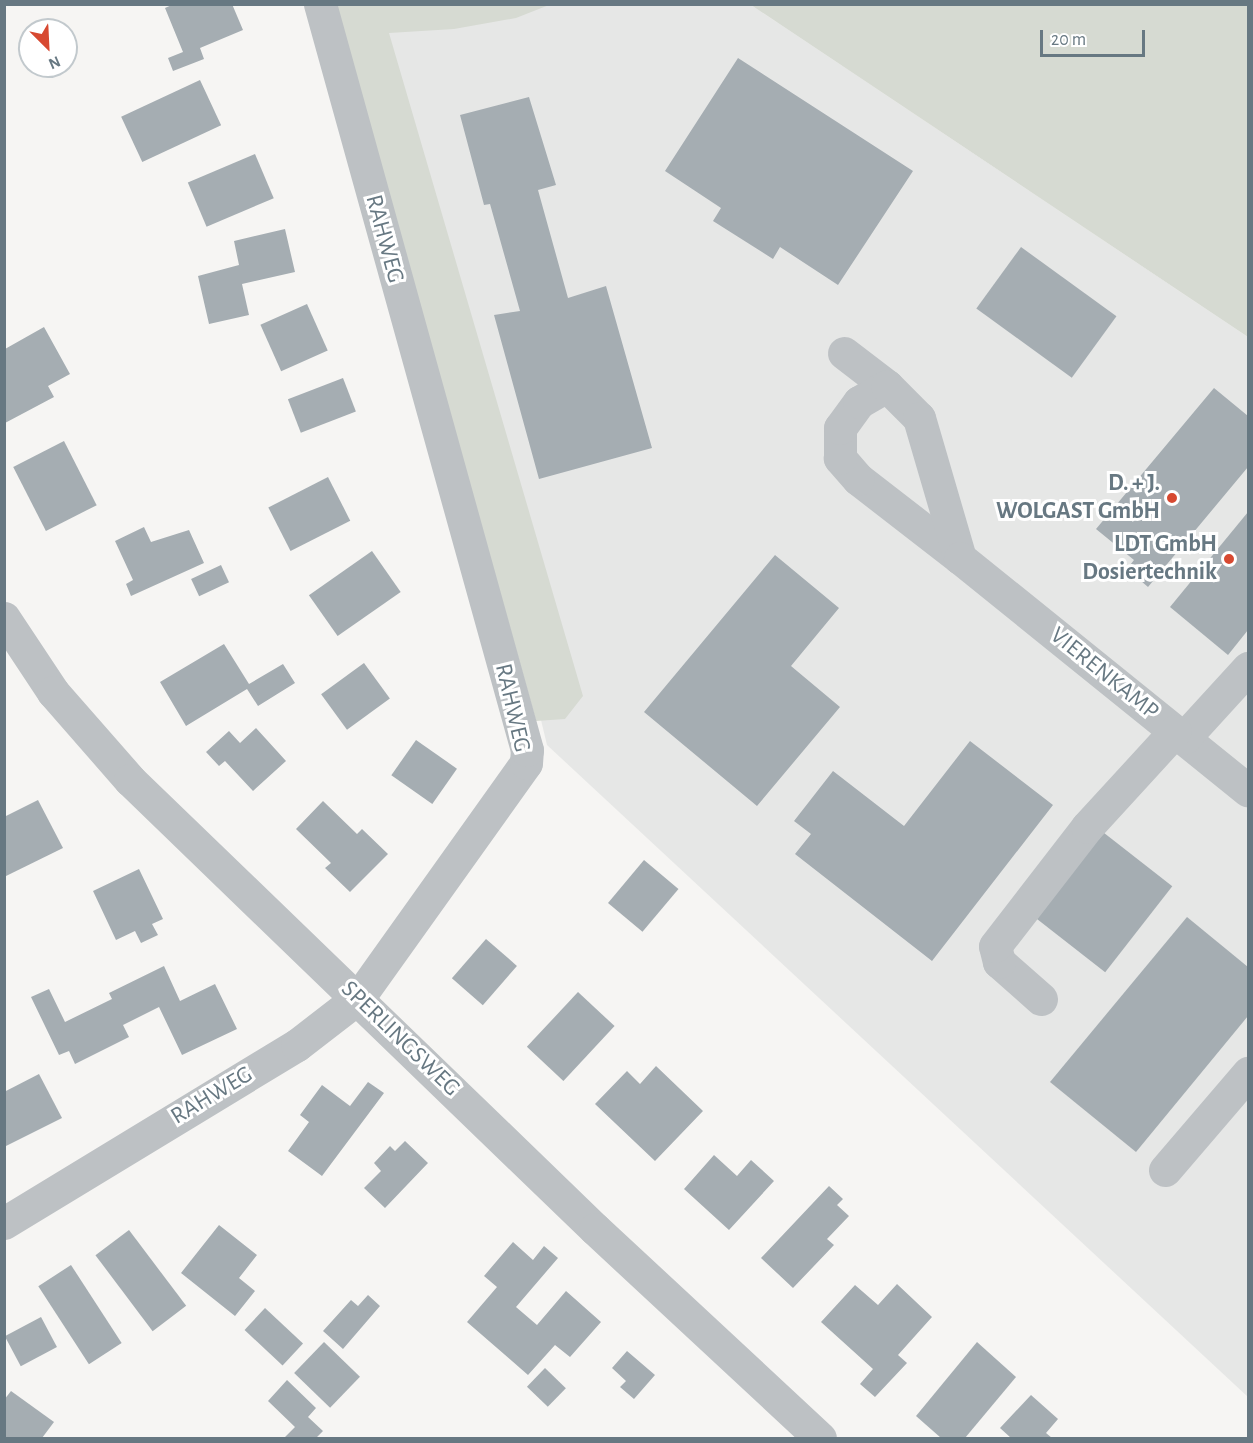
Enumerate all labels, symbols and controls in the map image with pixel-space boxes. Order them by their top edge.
north arrow [18,18,78,78]
scale bar [1043,18,1148,56]
text: 20 m [1051,31,1086,49]
text: N [46,53,63,72]
street label: RAHWEG [358,192,410,286]
place label: D. + J. WOLGAST GmbH [996,470,1160,526]
marker: D. + J. WOLGAST GmbH [1165,491,1179,505]
place label: LDT GmbH Dosiertechnik [1082,531,1217,587]
marker: LDT GmbH Dosiertechnik [1222,552,1236,566]
street label: VIERENKAMP [1044,622,1164,726]
street label: RAHWEG [488,661,536,755]
street label: SPERLINGSWEG [335,975,465,1103]
street label: RAHWEG [166,1060,258,1132]

